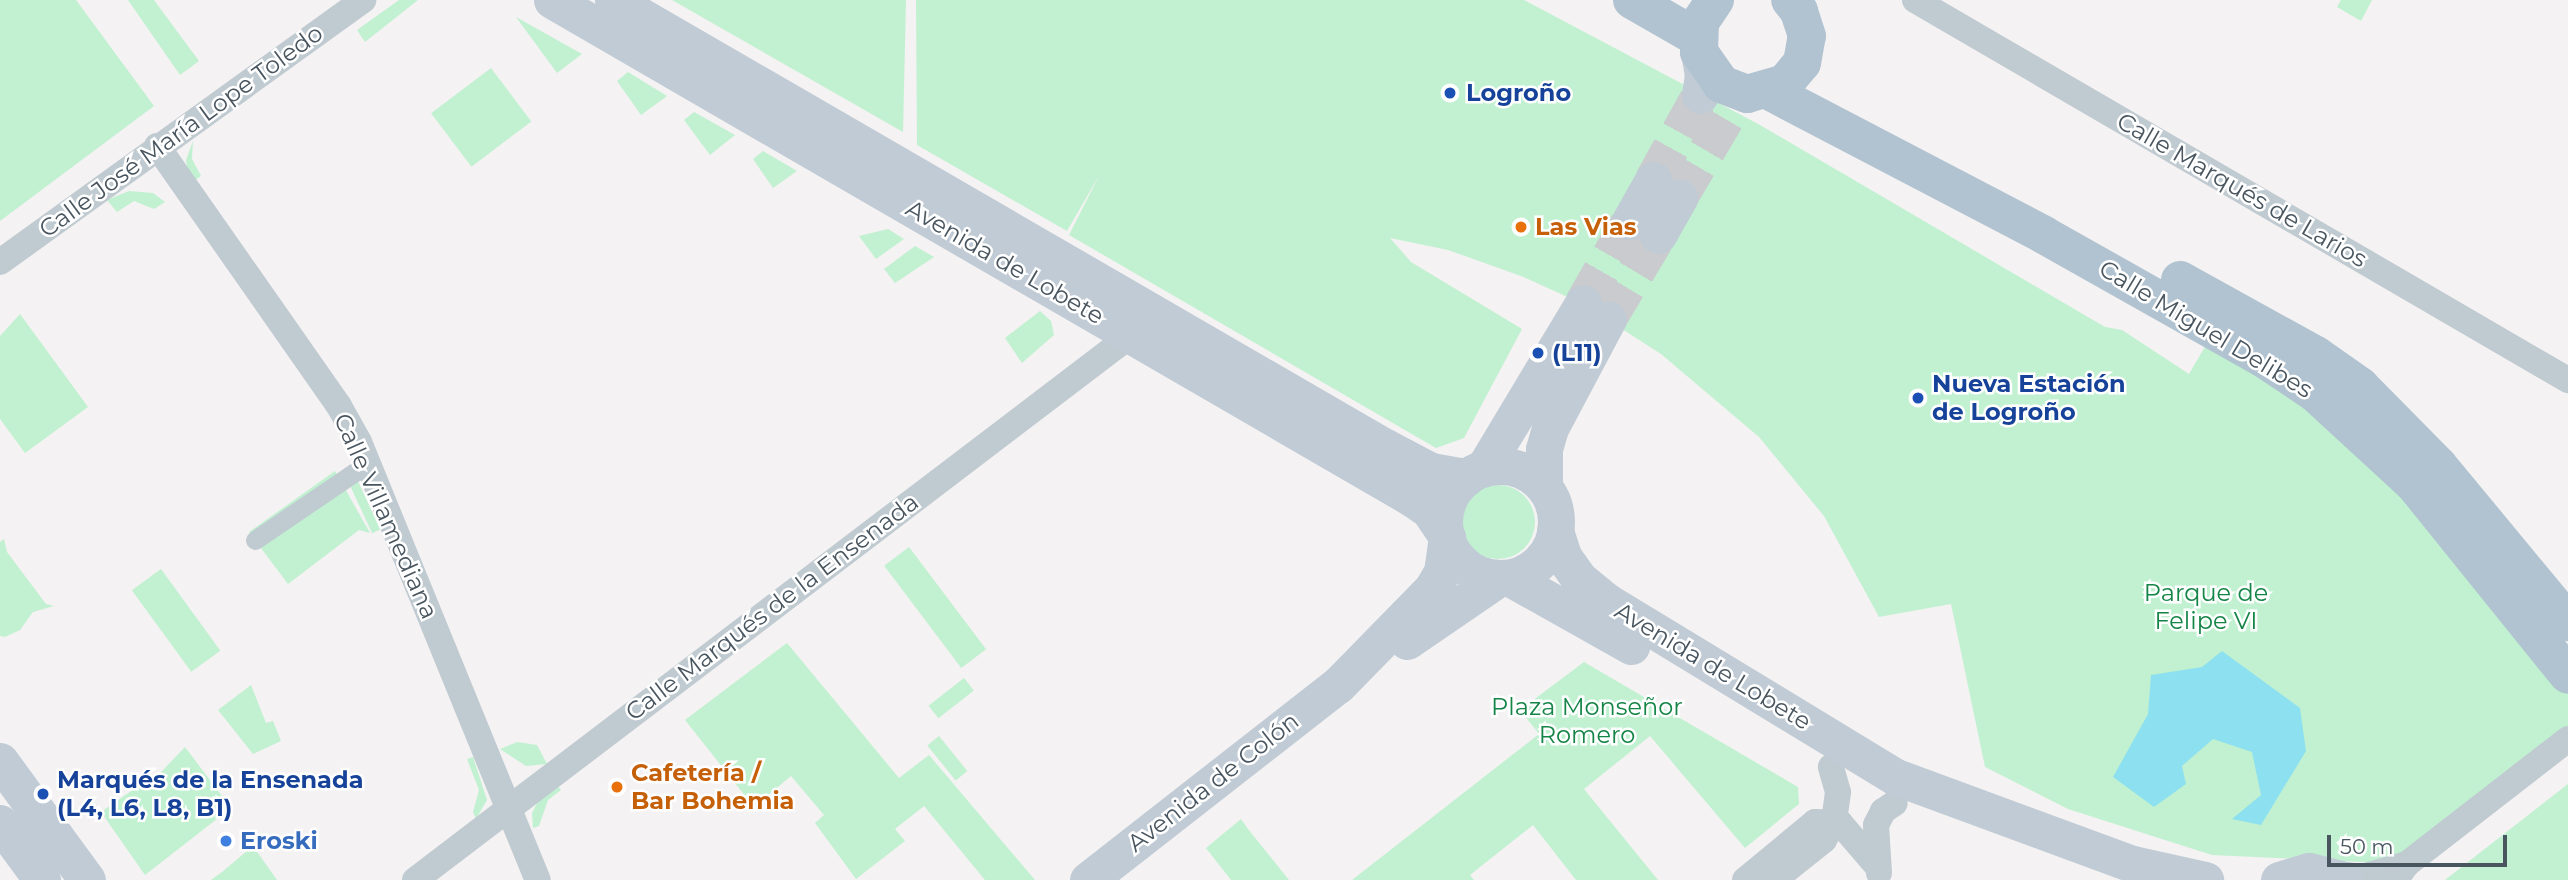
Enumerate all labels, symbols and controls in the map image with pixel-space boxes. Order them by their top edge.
street label: Calle José María Lope Toledo [34,18,328,244]
place label: Logroño [1466,79,1571,107]
marker: Logroño [1440,83,1460,103]
street label: Calle Marqués de Larios [2112,107,2372,273]
street label: Avenida de Lobete [901,194,1109,330]
place label: Las Vias [1535,213,1636,241]
marker: Las Vias [1513,219,1529,235]
street label: Calle Miguel Delibes [2094,254,2318,404]
place label: (L11) [1552,339,1602,367]
marker: (L11) [1530,345,1546,361]
place label: Nueva Estación de Logroño [1932,370,2126,426]
marker: Nueva Estación de Logroño [1910,390,1926,406]
street label: Calle Villamediana [328,409,444,623]
street label: Calle Marqués de la Ensenada [620,487,924,727]
park label: Parque de Felipe VI [2144,579,2268,635]
street label: Avenida de Lobete [1610,596,1816,736]
park label: Plaza Monseñor Romero [1491,693,1683,749]
street label: Avenida de Colón [1122,706,1304,858]
place label: Cafetería / Bar Bohemia [631,759,794,815]
place label: Marqués de la Ensenada (L4, L6, L8, B1) [57,766,363,822]
marker: Cafetería / Bar Bohemia [609,779,625,795]
marker: Marqués de la Ensenada (L4, L6, L8, B1) [35,786,51,802]
scale bar [2330,820,2510,864]
place label: Eroski [240,827,318,855]
marker: Eroski [218,833,234,849]
text: 50 m [2340,834,2394,859]

